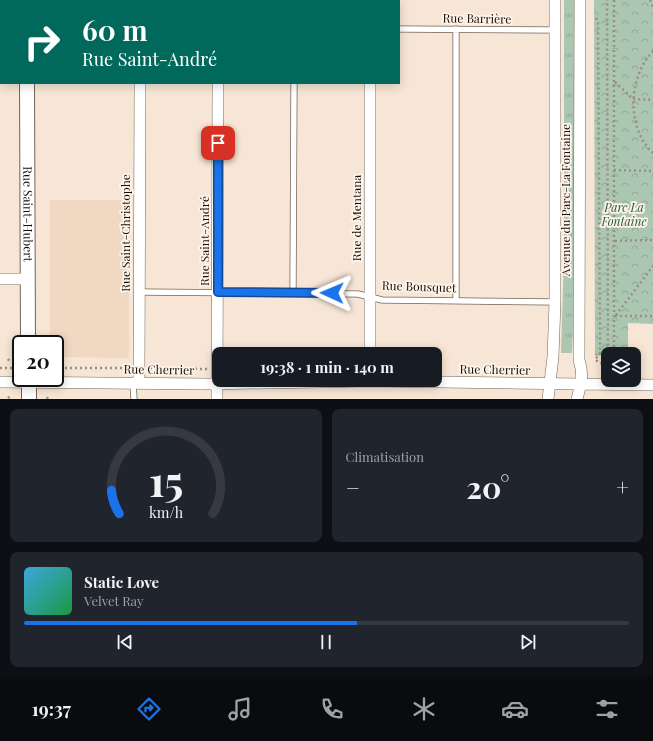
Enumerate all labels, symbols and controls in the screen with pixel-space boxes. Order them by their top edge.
street label: Rue Barrière [443,9,512,27]
text: 60 m [82,11,148,48]
icon: right [16,16,68,68]
text: Rue Saint-André [82,47,217,71]
street label: Avenue du Parc-La Fontaine [557,124,573,277]
pin [201,126,235,160]
icon: arrive [207,132,229,154]
street label: Rue Saint-Hubert [20,166,37,263]
street label: Rue Saint-Christophe [117,174,133,292]
street label: Rue de Mentana [348,175,364,261]
street label: Rue Saint-André [196,196,212,286]
park label: Parc La Fontaine [600,199,647,229]
position arrow [311,272,353,314]
street label: Rue Bousquet [382,277,457,295]
speed limit sign: 20 [12,335,64,387]
map controls [601,347,641,387]
button: layers [601,347,641,387]
text: 19:38 · 1 min · 140 m [260,357,394,377]
street label: Rue Cherrier [123,360,195,378]
street label: Rue Cherrier [459,360,531,378]
text: Climatisation [346,448,424,465]
text: 15 [148,451,183,506]
text: 20° [466,467,510,507]
text: − [346,472,360,502]
text: + [616,472,629,502]
text: km/h [149,502,183,521]
text: Static Love [84,572,159,592]
text: Velvet Ray [84,592,144,609]
icon: previous [114,631,136,653]
icon: pause [315,631,337,653]
icon: next [517,631,539,653]
icon: directions [135,695,163,723]
icon: music [226,695,254,723]
icon: phone [318,695,346,723]
icon: climate [410,695,438,723]
icon: car [501,695,529,723]
icon: filters [593,695,621,723]
text: 19:37 [32,697,71,721]

